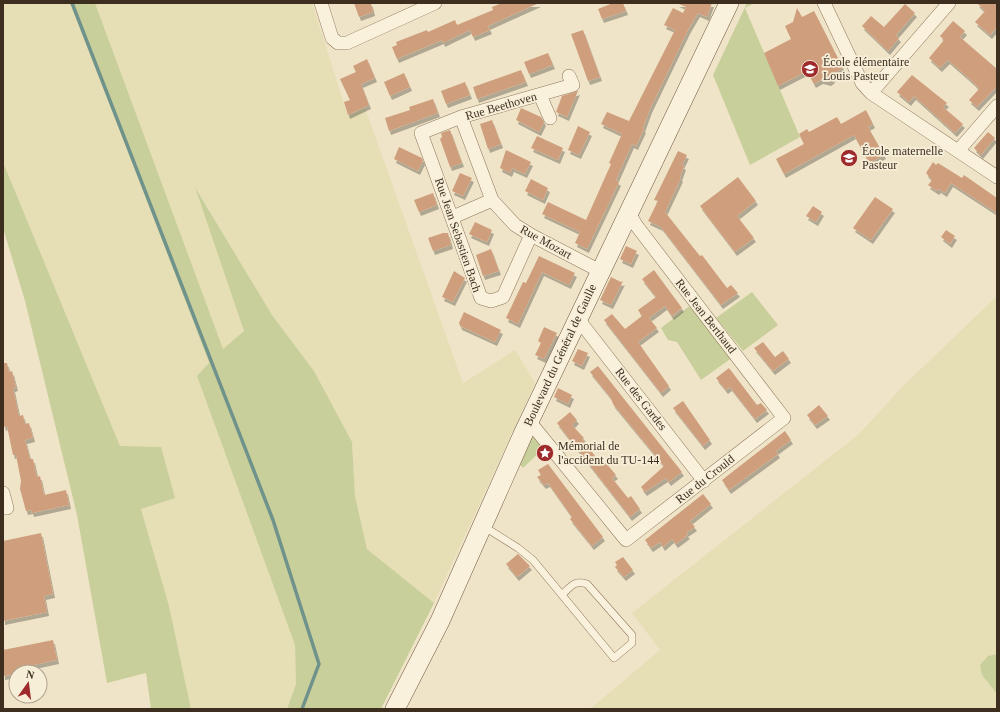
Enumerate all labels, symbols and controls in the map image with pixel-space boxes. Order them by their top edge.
place label: École élémentaire Louis Pasteur [823,55,909,83]
school or university icon: École élémentaire Louis Pasteur [800,59,820,79]
street label: Rue Beethoven [464,89,538,123]
place label: École maternelle Pasteur [862,144,943,172]
school or university icon: École maternelle Pasteur [839,148,859,168]
street label: Rue Jean Sebastien Bach [432,176,484,294]
street label: Rue Mozart [518,222,575,262]
street label: Rue Jean Berthaud [673,276,739,356]
street label: Boulevard du Général de Gaulle [521,282,599,428]
street label: Rue des Gardes [612,365,670,433]
place label: Mémorial de l'accident du TU-144 [558,439,659,467]
place icon: Mémorial de l'accident du TU-144 [535,443,555,463]
street label: Rue du Crould [673,452,737,506]
north arrow [8,664,48,704]
text: N [25,668,36,681]

